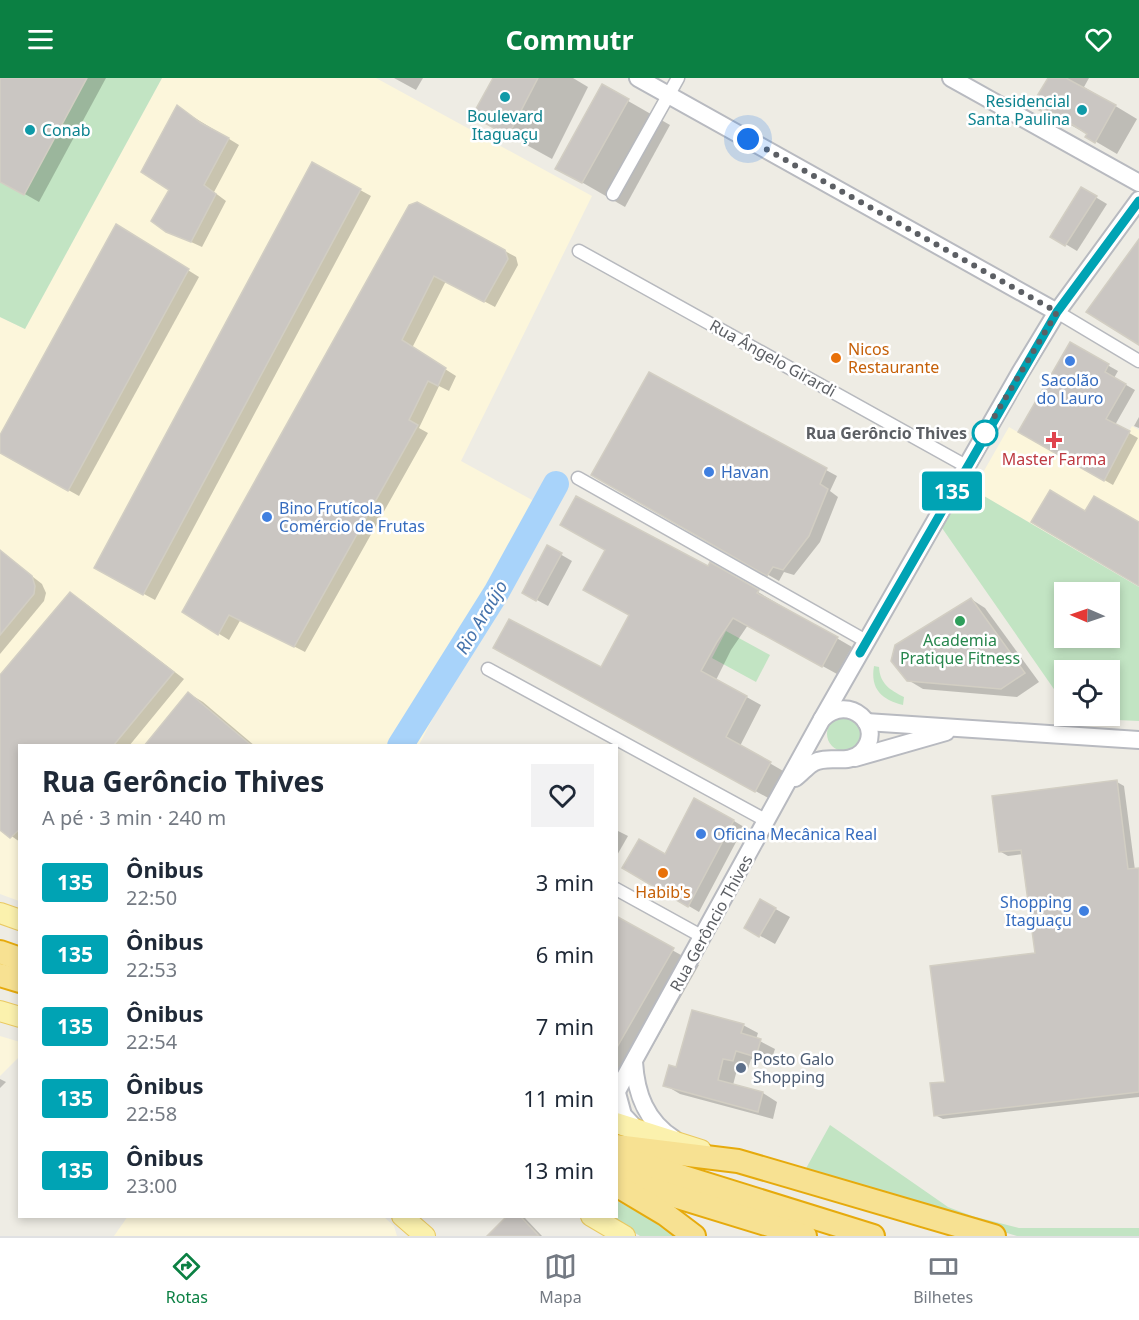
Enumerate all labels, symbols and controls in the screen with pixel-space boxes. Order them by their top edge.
text: Commutr [505,21,634,58]
icon: menu [24,23,57,56]
icon: heart [1082,23,1115,56]
marker: Boulevard Itaguaçu [498,90,512,104]
place label: Residencial Santa Paulina [968,90,1070,130]
marker: Residencial Santa Paulina [1075,103,1089,117]
place label: Boulevard Itaguaçu [467,105,543,145]
place label: Conab [42,119,91,141]
marker: Conab [23,123,37,137]
your location [733,124,763,154]
street label: Rua Ângelo Girardi [706,314,840,402]
place label: Nicos Restaurante [848,338,939,378]
marker: Nicos Restaurante [829,351,843,365]
marker: Sacolão do Lauro [1063,354,1077,368]
place label: Sacolão do Lauro [1037,369,1103,409]
marker: Rua Gerôncio Thives [972,420,998,446]
place label: Rua Gerôncio Thives [806,422,967,444]
marker: Master Farma [1047,433,1061,447]
place label: Master Farma [1002,448,1106,470]
place label: Havan [721,461,769,483]
marker: Havan [702,465,716,479]
line badge: 135 [918,472,986,510]
text: 135 [934,477,970,505]
place label: Bino Frutícola Comércio de Frutas [279,497,425,537]
marker: Bino Frutícola Comércio de Frutas [260,510,274,524]
water label: Rio Araújo [450,576,512,658]
north arrow [1054,582,1120,648]
map controls [1054,582,1120,726]
marker: Academia Pratique Fitness [953,614,967,628]
place label: Academia Pratique Fitness [900,629,1020,669]
button: locate [1054,660,1120,726]
text: Rua Gerôncio Thives [42,762,324,800]
button: heart [531,764,594,827]
text: A pé · 3 min · 240 m [42,804,226,831]
place label: Oficina Mecânica Real [713,823,877,845]
marker: Oficina Mecânica Real [694,827,708,841]
street label: Rua Gerôncio Thives [664,851,758,995]
text: Ônibus [126,854,204,884]
marker: Habib's [656,866,670,880]
text: 3 min [536,867,594,897]
text: 135 [57,868,93,896]
place label: Habib's [635,881,691,903]
text: 22:50 [126,884,177,911]
place label: Shopping Itaguaçu [1000,891,1072,931]
marker: Shopping Itaguaçu [1077,904,1091,918]
text: Ônibus [126,926,204,956]
text: 6 min [536,939,594,969]
text: 135 [57,940,93,968]
text: 22:53 [126,956,177,983]
text: Ônibus [126,998,204,1028]
text: 7 min [536,1011,594,1041]
text: 135 [57,1012,93,1040]
text: 22:54 [126,1028,177,1055]
place label: Posto Galo Shopping [753,1048,834,1088]
marker: Posto Galo Shopping [734,1061,748,1075]
text: Ônibus [126,1070,204,1100]
text: 11 min [523,1083,594,1113]
text: 135 [57,1084,93,1112]
text: 22:58 [126,1100,177,1127]
text: Ônibus [126,1142,204,1172]
text: 13 min [523,1155,594,1185]
text: 135 [57,1156,93,1184]
text: 23:00 [126,1172,177,1199]
tab: Rotas [166,1250,208,1308]
tab: Mapa [539,1250,582,1308]
tab: Bilhetes [913,1250,973,1308]

